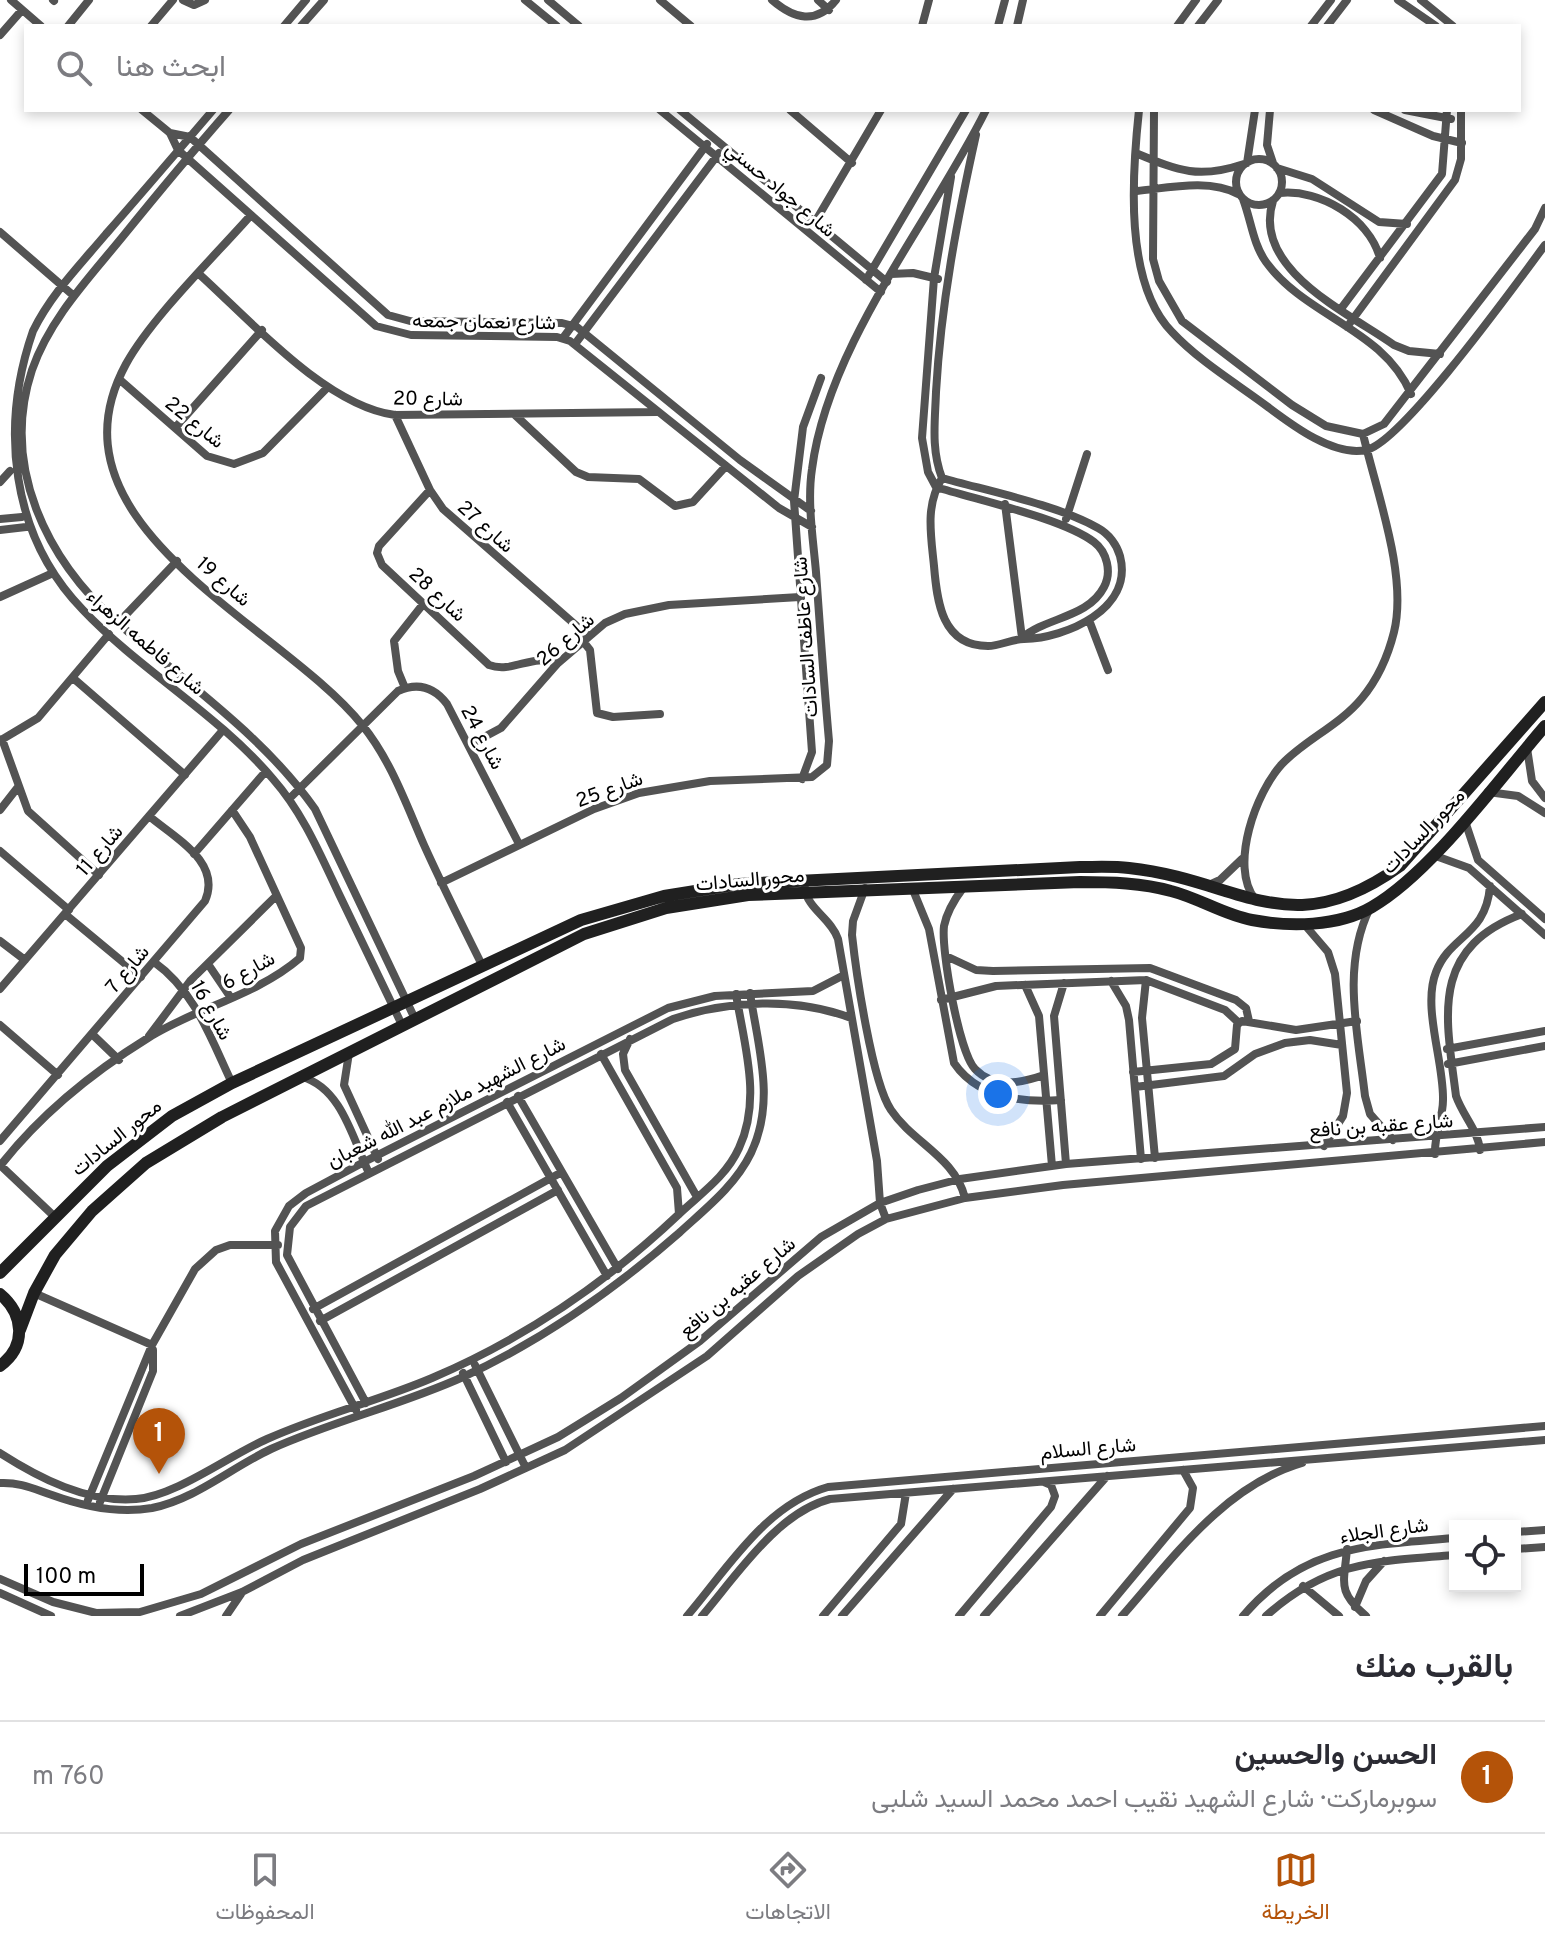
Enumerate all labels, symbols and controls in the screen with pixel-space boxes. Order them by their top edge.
search box [24,24,1521,112]
icon: search [52,46,96,90]
text: ابحث هنا [116,50,226,87]
street label: شارع جواد حسني [718,137,840,246]
street label: شارع نعمان جمعه [412,309,556,337]
street label: شارع 20 [393,386,463,414]
street label: شارع 22 [159,392,229,456]
street label: شارع 27 [451,495,518,560]
street label: شارع 19 [190,552,255,613]
street label: شارع عاطف السادات [788,556,826,718]
street label: شارع 28 [402,562,471,629]
street label: شارع فاطمه الزهراء [80,585,209,702]
street label: شارع 26 [532,608,601,673]
street label: شارع 24 [453,701,509,775]
street label: شارع 25 [573,767,647,815]
street label: محور السادات [1377,784,1472,881]
street label: شارع 11 [71,820,130,882]
street label: محور السادات [695,863,806,899]
street label: شارع 7 [101,941,156,1000]
street label: شارع 6 [218,947,280,997]
street label: شارع 16 [183,977,237,1045]
street label: شارع الشهيد ملازم عبد الله شعبان [323,1031,571,1175]
your location [978,1074,1018,1114]
street label: محور السادات [67,1094,168,1183]
street label: شارع عقبه بن نافع [1308,1109,1454,1145]
street label: شارع عقبه بن نافع [675,1232,802,1345]
pin: 1 [133,1408,185,1474]
street label: شارع السلام [1039,1433,1137,1467]
street label: شارع الجلاء [1338,1513,1430,1551]
map controls [1449,1520,1521,1592]
button: locate [1449,1520,1521,1592]
scale bar [24,1560,144,1596]
text: 100 m [36,1564,96,1591]
text: بالقرب منك [1355,1647,1513,1690]
text: الحسن والحسين [1235,1738,1437,1775]
text: 760 m [32,1761,105,1794]
text: 1 [1482,1761,1492,1794]
text: سوبرماركت · شارع الشهيد نقيب احمد محمد السيد شلبى [871,1784,1437,1817]
tab: المحفوظات [215,1848,315,1931]
tab: الاتجاهات [745,1848,831,1931]
tab: الخريطة [1262,1848,1330,1931]

